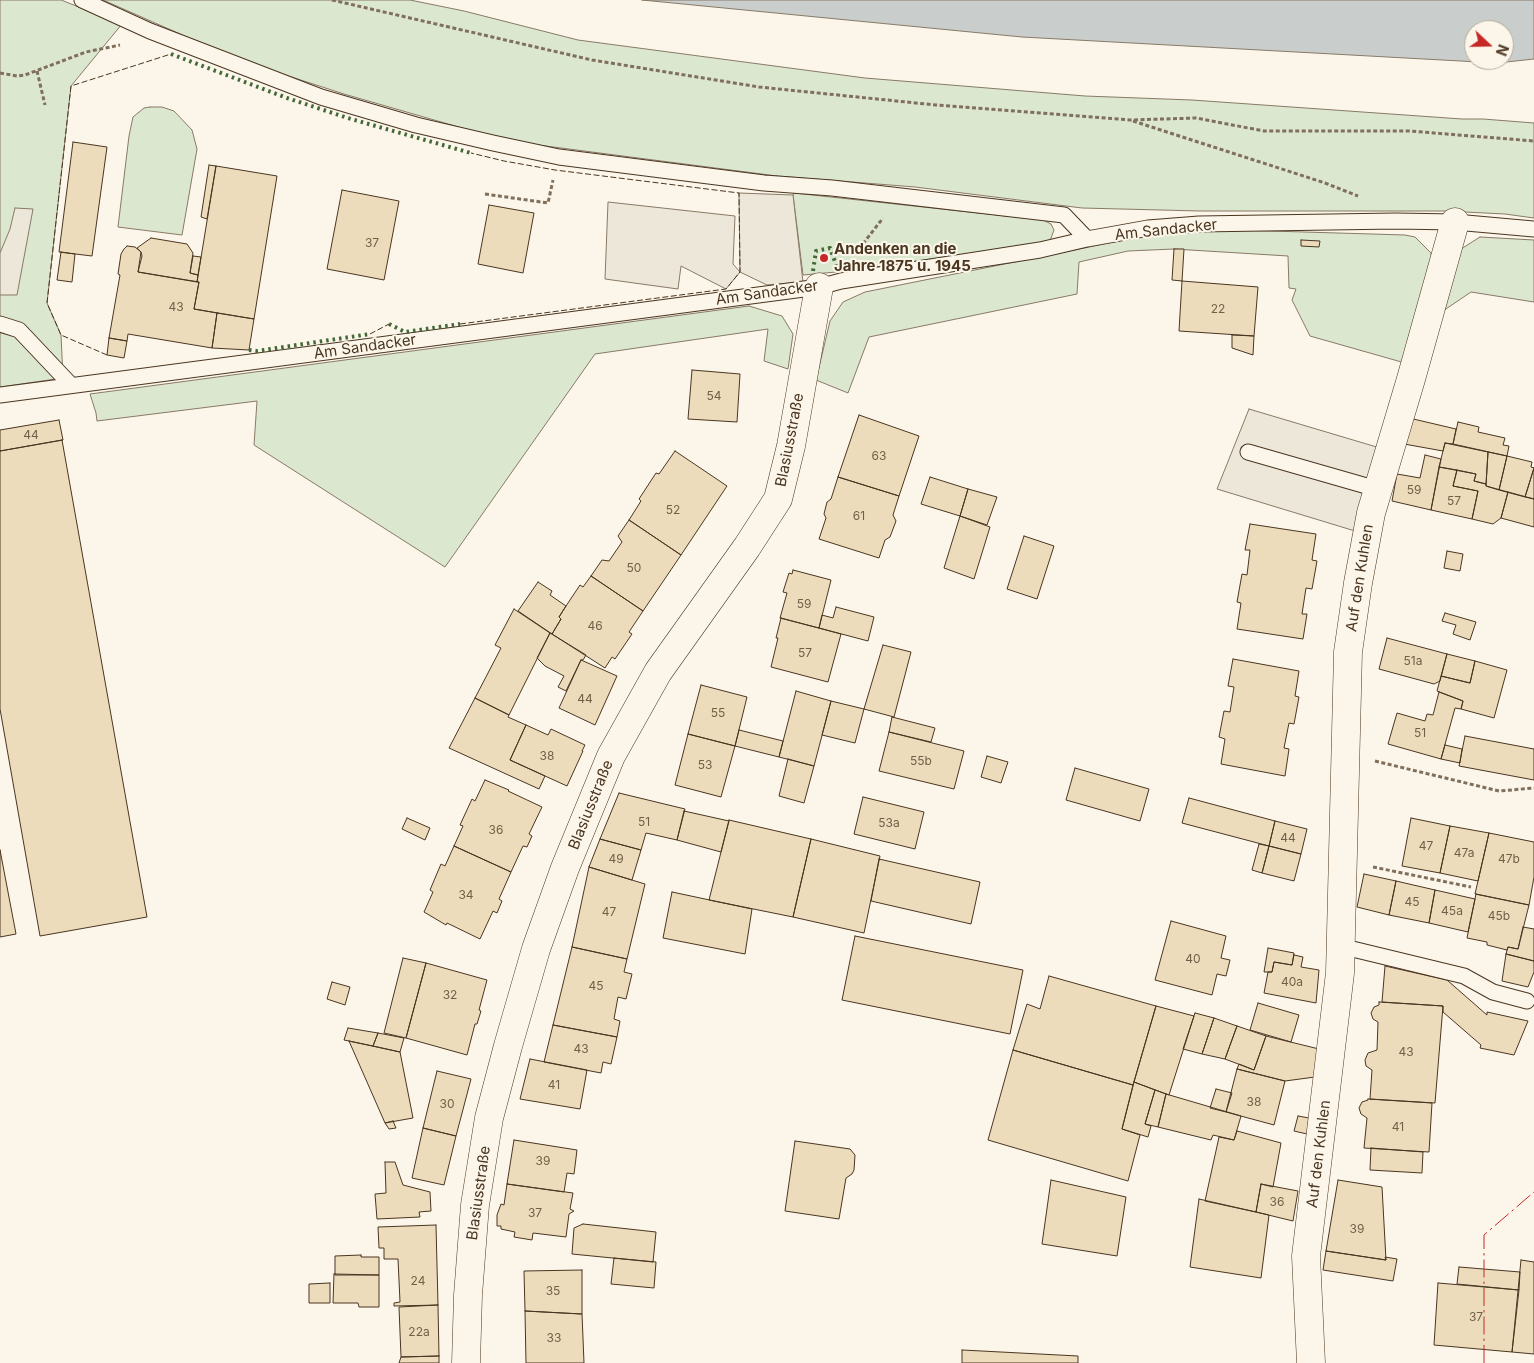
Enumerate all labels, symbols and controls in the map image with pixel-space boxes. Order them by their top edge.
north arrow [1464,20,1514,70]
text: N [1493,42,1512,58]
street label: Am Sandacker [1114,216,1218,244]
house number: 37 [365,236,379,250]
place label: Andenken an die Jahre 1875 u. 1945 [834,240,971,275]
marker: Andenken an die Jahre 1875 u. 1945 [818,252,830,264]
street label: Am Sandacker [715,277,819,309]
house number: 43 [168,300,184,314]
house number: 22 [1211,302,1225,316]
street label: Am Sandacker [313,331,417,363]
house number: 54 [706,389,722,403]
street label: Blasiusstraße [772,392,808,488]
house number: 44 [23,428,39,442]
house number: 63 [872,449,886,463]
house number: 59 [1407,483,1421,497]
house number: 57 [1447,494,1461,508]
house number: 52 [666,503,680,517]
house number: 61 [853,509,865,523]
street label: Auf den Kuhlen [1343,523,1377,633]
house number: 50 [627,561,641,575]
house number: 59 [797,597,811,611]
house number: 46 [587,619,603,633]
house number: 57 [798,646,812,660]
house number: 51a [1404,654,1422,668]
house number: 44 [577,692,593,706]
house number: 55 [711,706,725,720]
house number: 51 [1414,726,1426,740]
house number: 38 [540,749,554,763]
house number: 55b [910,754,932,768]
street label: Blasiusstraße [565,758,617,852]
house number: 53 [698,758,712,772]
house number: 51 [638,815,650,829]
house number: 53a [878,816,900,830]
house number: 36 [489,823,503,837]
house number: 44 [1280,831,1296,845]
house number: 47 [1419,839,1433,853]
house number: 47a [1454,846,1474,860]
house number: 49 [608,852,624,866]
house number: 47b [1498,852,1520,866]
house number: 34 [458,888,474,902]
house number: 45 [1404,895,1420,909]
house number: 45a [1441,904,1463,918]
house number: 47 [602,905,616,919]
house number: 45b [1488,909,1510,923]
house number: 40 [1185,952,1201,966]
house number: 40a [1281,975,1303,989]
house number: 45 [588,979,604,993]
house number: 32 [443,988,457,1002]
house number: 43 [573,1042,589,1056]
house number: 43 [1398,1045,1414,1059]
house number: 41 [548,1078,560,1092]
house number: 38 [1247,1095,1261,1109]
house number: 30 [440,1097,454,1111]
street label: Auf den Kuhlen [1303,1099,1335,1209]
house number: 41 [1392,1120,1404,1134]
street label: Blasiusstraße [463,1145,495,1241]
house number: 39 [536,1154,550,1168]
house number: 36 [1270,1195,1284,1209]
house number: 37 [528,1206,542,1220]
house number: 39 [1350,1222,1364,1236]
house number: 24 [411,1274,425,1288]
house number: 35 [546,1284,560,1298]
house number: 37 [1469,1310,1483,1324]
house number: 22a [408,1325,430,1339]
house number: 33 [547,1331,561,1345]

